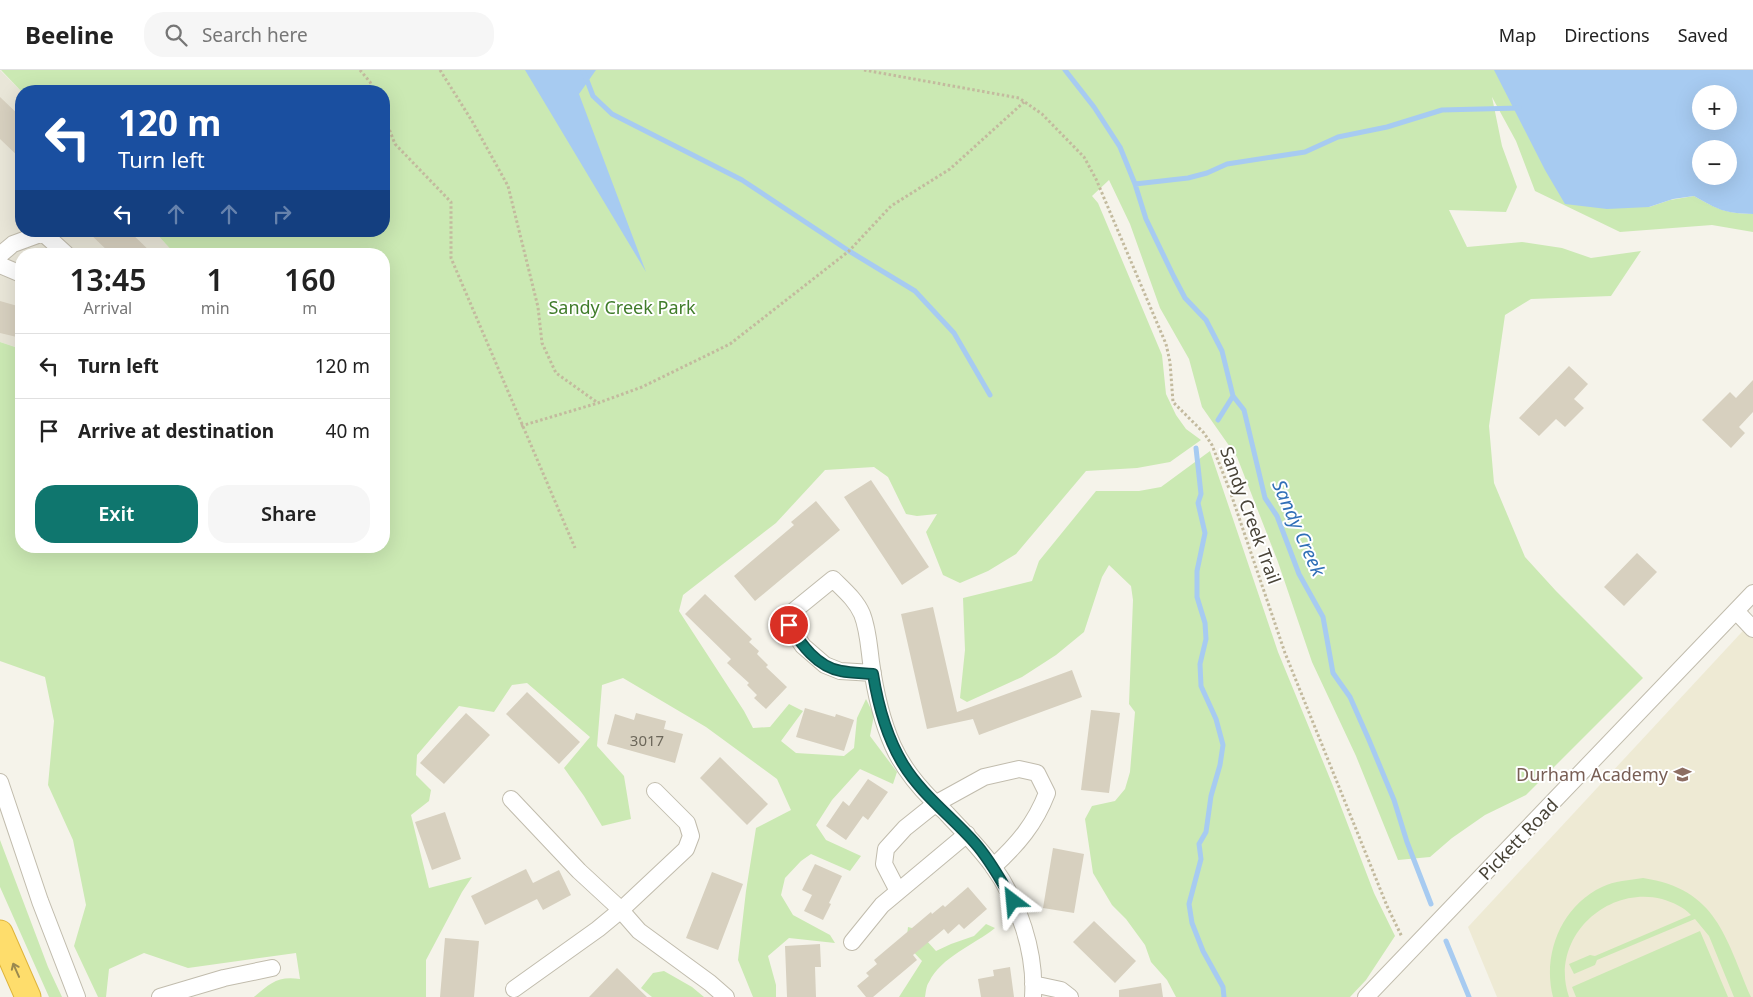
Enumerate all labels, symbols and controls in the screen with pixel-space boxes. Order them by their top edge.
search box [144,12,494,57]
text: Beeline [25,18,114,51]
icon: search [162,21,190,49]
text: Search here [202,22,308,48]
text: Map [1499,23,1536,47]
text: Directions [1564,23,1650,47]
text: Saved [1678,23,1728,47]
map controls [1692,85,1737,185]
button: + [1692,85,1737,130]
text: 120 m [118,99,221,146]
icon: left [35,105,100,170]
button: − [1692,140,1737,185]
text: Turn left [118,144,205,174]
icon: left [109,200,137,228]
icon: ahead [162,200,190,228]
icon: ahead [215,200,243,228]
icon: right [268,200,296,228]
text: 13:45 [69,259,146,300]
text: 1 [207,259,224,300]
text: 160 [284,259,336,300]
park label: Sandy Creek Park [548,295,696,319]
text: Arrival [83,297,132,319]
text: min [201,297,230,319]
text: m [302,297,317,319]
icon: left [35,352,63,380]
text: Turn left [78,353,159,379]
text: 120 m [315,353,370,379]
icon: arrive [35,417,63,445]
text: Arrive at destination [78,418,274,444]
text: 40 m [326,418,370,444]
street label: Sandy Creek Trail [1215,443,1287,587]
water label: Sandy Creek [1266,476,1332,581]
button: Exit [35,485,198,543]
button: Share [208,485,370,543]
pin [768,604,810,646]
icon: arrive [775,611,803,639]
house number: 3017 [630,730,664,750]
place label: Durham Academy [1516,762,1669,786]
school or university icon: Durham Academy [1672,764,1692,784]
street label: Pickett Road [1473,793,1563,885]
position arrow [986,874,1038,926]
one-way arrow [11,963,21,978]

